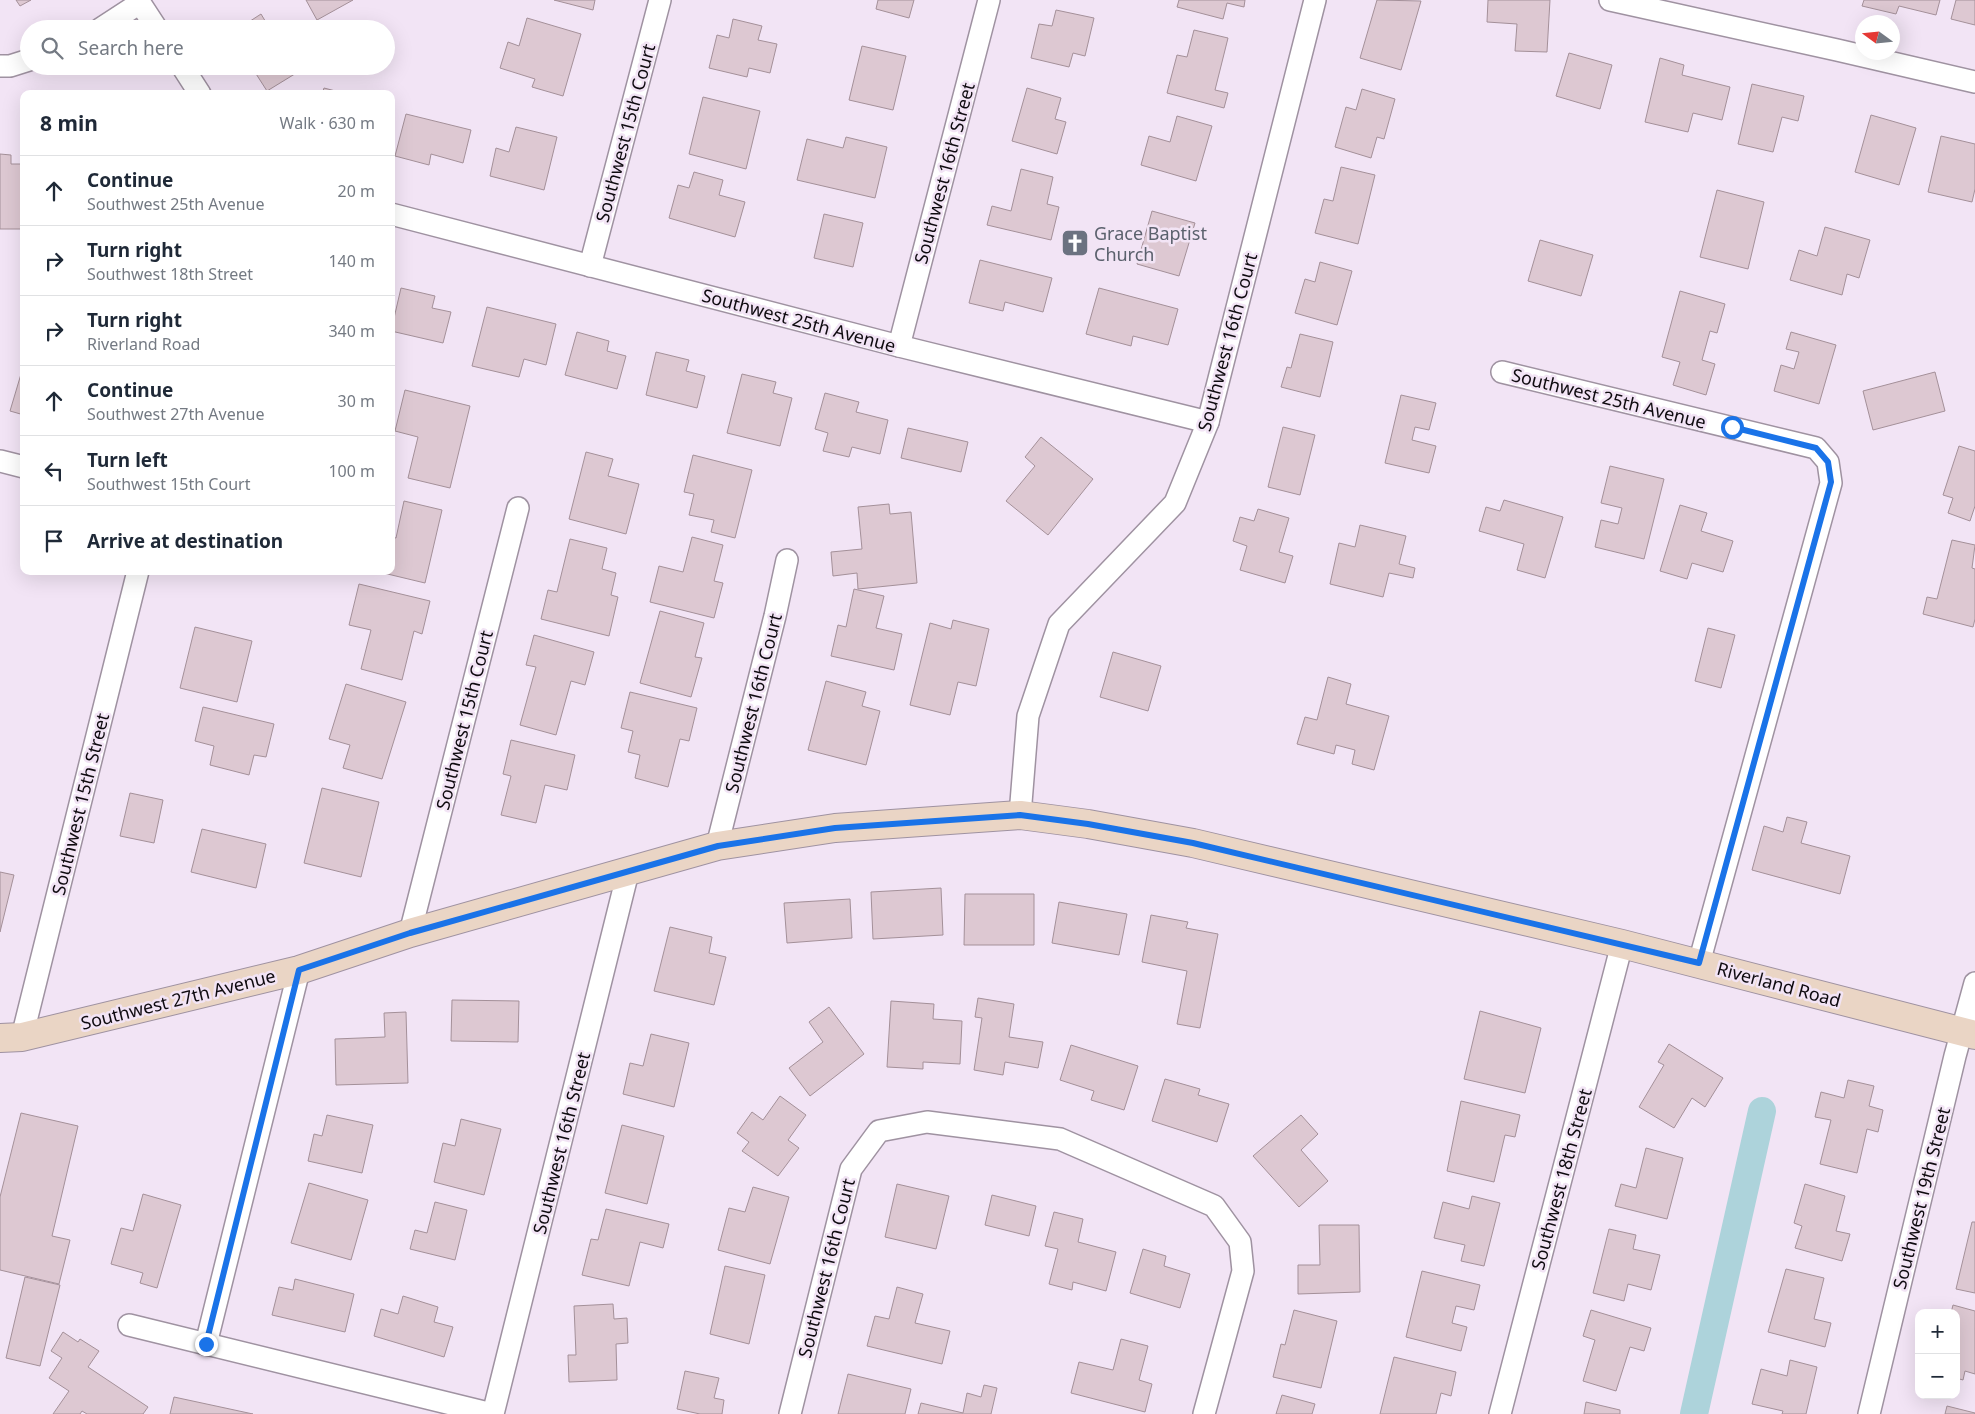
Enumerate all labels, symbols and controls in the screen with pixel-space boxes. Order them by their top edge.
north arrow [1855,15,1900,60]
search box [20,20,395,75]
icon: search [38,34,66,62]
text: Search here [78,35,184,61]
street label: Southwest 15th Court [590,41,661,225]
street label: Southwest 16th Street [908,79,980,266]
text: 8 min [40,109,98,137]
text: Walk · 630 m [280,112,375,134]
text: Continue [87,167,173,193]
icon: ahead [40,177,68,205]
text: 20 m [338,180,375,202]
text: Southwest 25th Avenue [87,193,265,215]
place label: Grace Baptist Church [1094,221,1207,266]
church icon: Grace Baptist Church [1060,228,1090,258]
text: Turn right [87,237,182,263]
icon: right [40,247,68,275]
text: 140 m [328,250,375,272]
street label: Southwest 16th Court [1192,250,1263,434]
text: Southwest 18th Street [87,263,253,285]
street label: Southwest 25th Avenue [699,283,899,357]
text: Turn right [87,307,182,333]
icon: right [40,317,68,345]
text: 340 m [328,320,375,342]
text: Riverland Road [87,333,200,355]
street label: Southwest 25th Avenue [1509,362,1709,434]
text: Continue [87,377,173,403]
icon: ahead [40,387,68,415]
text: 30 m [338,390,375,412]
text: Southwest 27th Avenue [87,403,265,425]
route start [1721,416,1744,439]
text: Turn left [87,447,168,473]
icon: left [40,457,68,485]
text: 100 m [328,460,375,482]
text: Southwest 15th Court [87,473,250,495]
icon: arrive [40,527,68,555]
text: Arrive at destination [87,528,283,554]
street label: Southwest 16th Court [719,610,787,795]
street label: Southwest 15th Court [430,627,498,812]
street label: Southwest 15th Street [46,710,114,898]
street label: Riverland Road [1714,956,1844,1012]
street label: Southwest 27th Avenue [78,963,278,1035]
street label: Southwest 16th Street [527,1049,595,1237]
street label: Southwest 18th Street [1525,1085,1597,1272]
street label: Southwest 19th Street [1887,1104,1955,1292]
street label: Southwest 16th Court [792,1175,860,1360]
map controls [1915,1309,1960,1399]
button: + [1915,1309,1960,1354]
route end [195,1333,218,1356]
button: − [1915,1354,1960,1399]

